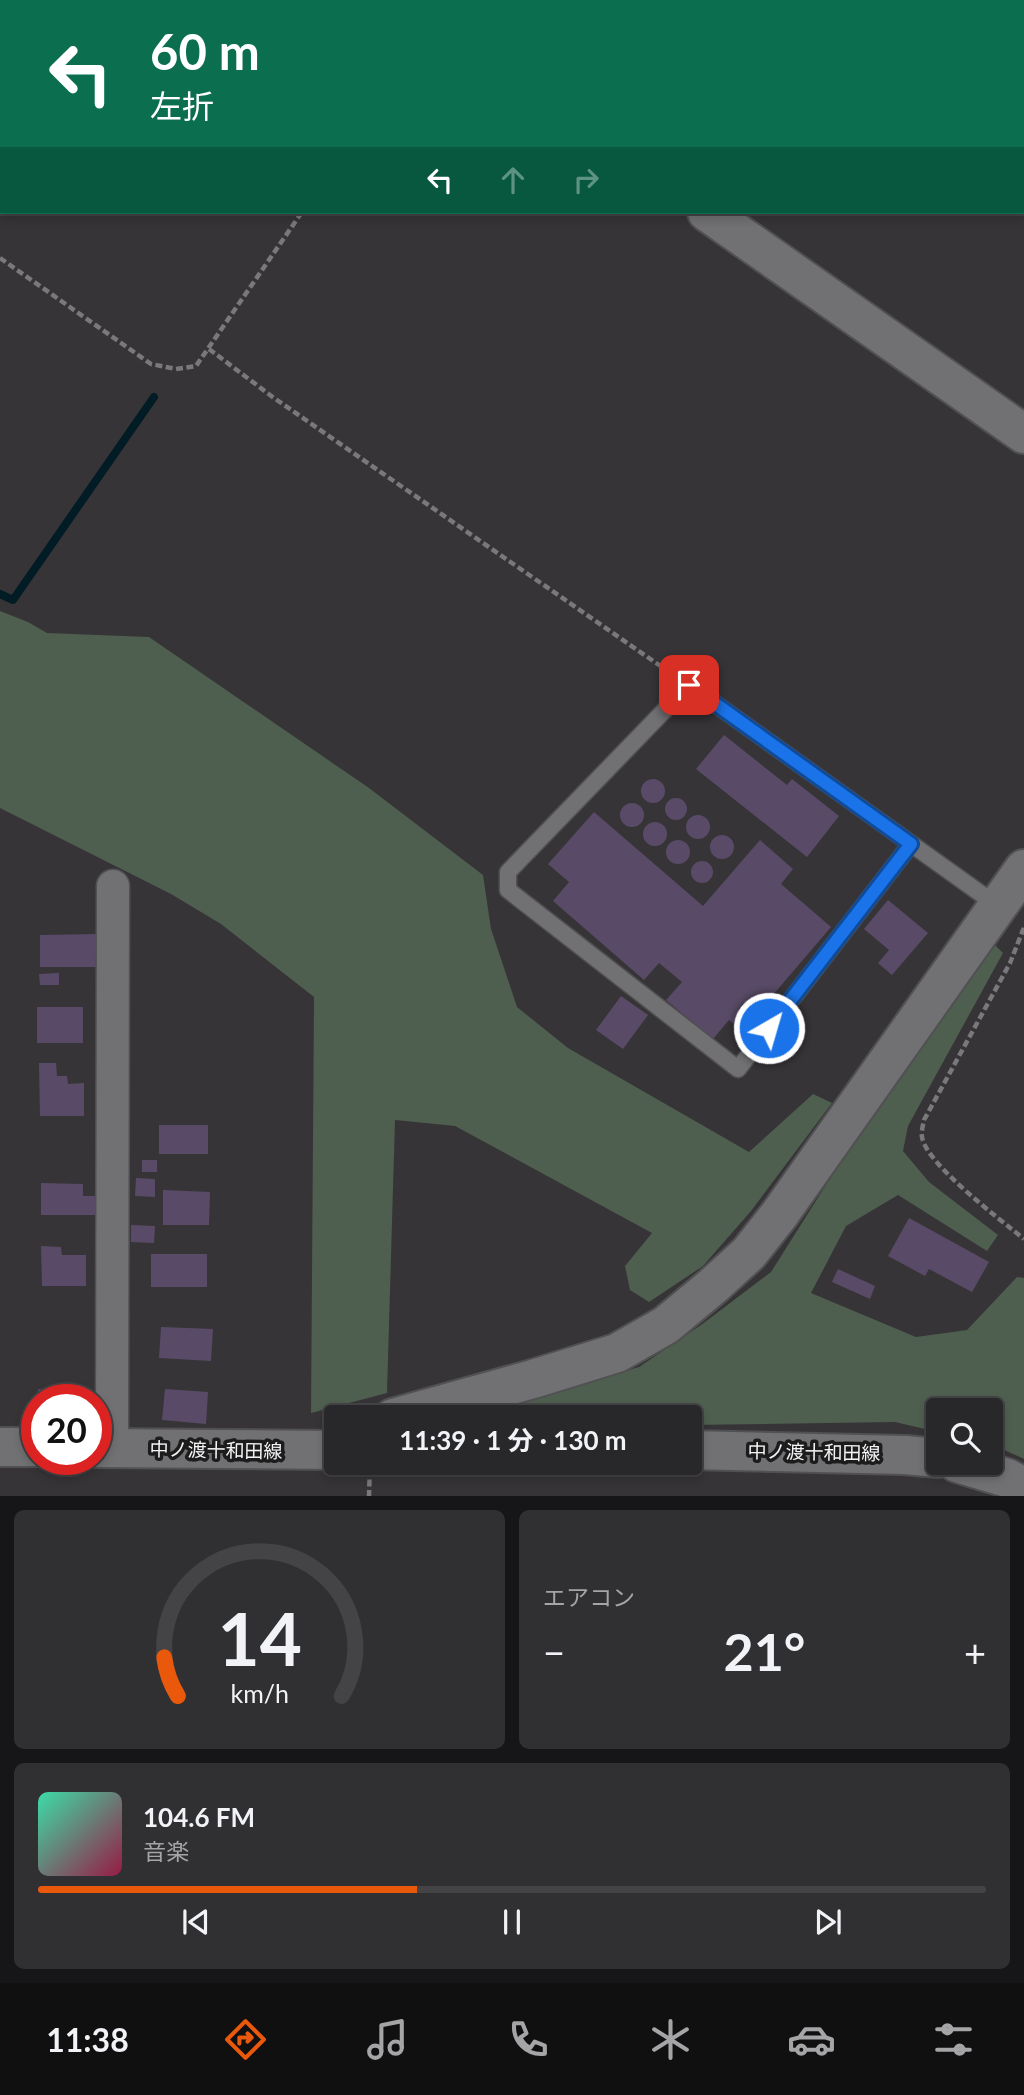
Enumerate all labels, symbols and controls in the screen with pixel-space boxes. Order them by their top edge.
text: 60 m [150,22,260,80]
icon: left [35,28,126,119]
text: 左折 [150,86,214,125]
icon: left [421,161,459,199]
icon: ahead [494,161,532,199]
icon: right [567,161,605,199]
pin [659,655,719,715]
icon: arrive [670,666,708,704]
position arrow [732,991,806,1065]
speed limit sign: 20 [21,1384,112,1475]
map controls [926,1398,1003,1475]
button: search [926,1398,1003,1475]
text: 11:39 · 1 分 · 130 m [399,1424,627,1456]
street label: 中ノ渡十和田線 [149,1437,283,1462]
street label: 中ノ渡十和田線 [747,1439,881,1464]
text: エアコン [543,1583,635,1611]
text: 14 [217,1594,302,1682]
text: 21° [724,1620,805,1682]
text: − [543,1629,565,1675]
text: + [964,1629,986,1675]
text: km/h [230,1677,289,1707]
text: 104.6 FM [143,1801,255,1833]
text: 音楽 [143,1837,189,1865]
icon: previous [177,1903,215,1941]
icon: pause [493,1903,531,1941]
icon: next [809,1903,847,1941]
icon: directions [221,2015,270,2064]
icon: music [363,2015,412,2064]
icon: phone [504,2015,553,2064]
icon: climate [646,2015,695,2064]
icon: car [787,2015,836,2064]
icon: filters [929,2015,978,2064]
text: 11:38 [46,2020,129,2059]

